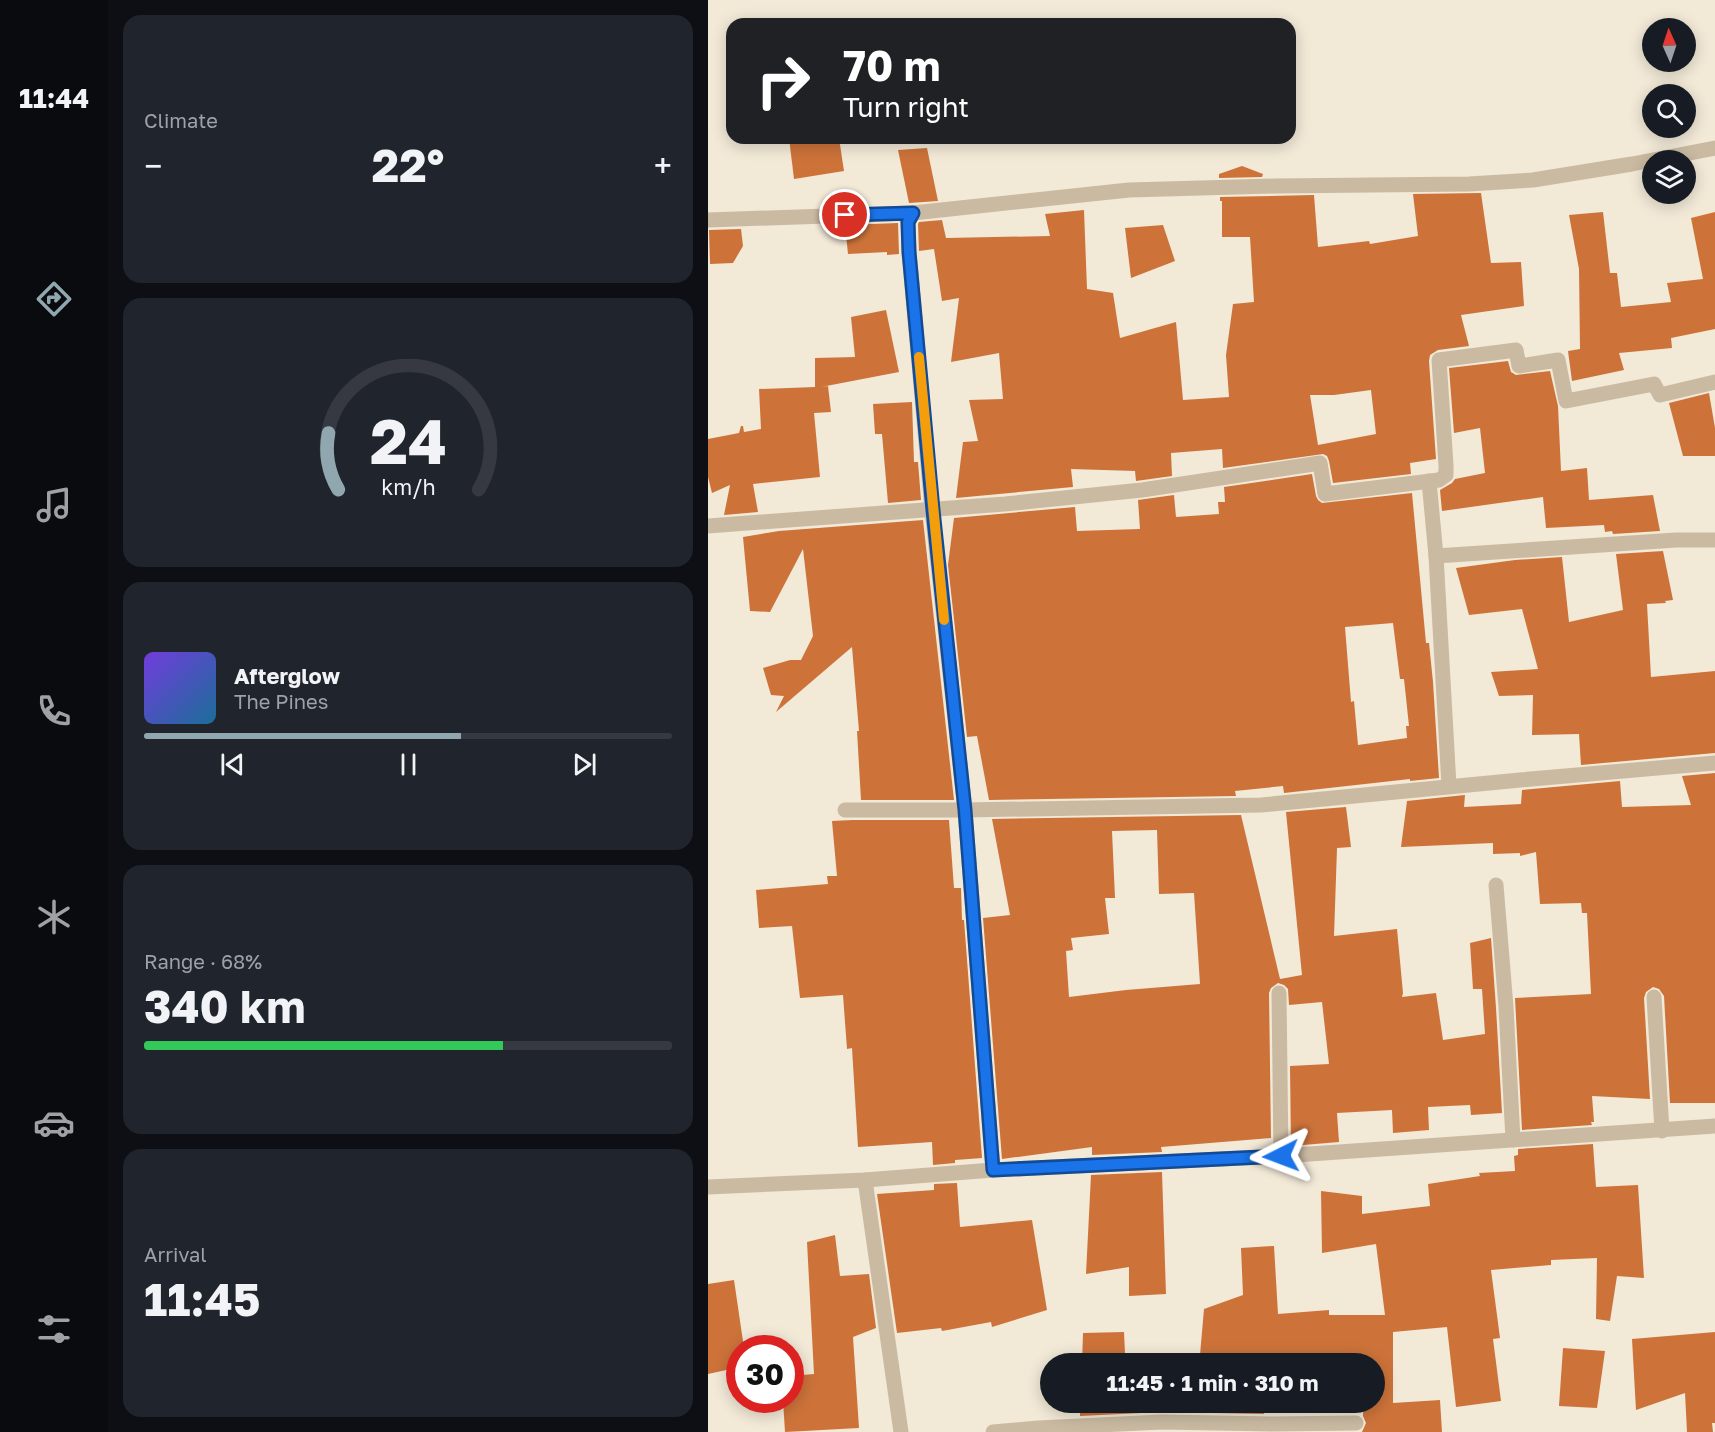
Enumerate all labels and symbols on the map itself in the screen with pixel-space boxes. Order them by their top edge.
north arrow [1642,18,1696,72]
pin [819,189,870,240]
position arrow [1249,1124,1313,1188]
speed limit sign: 30 [726,1335,804,1413]

